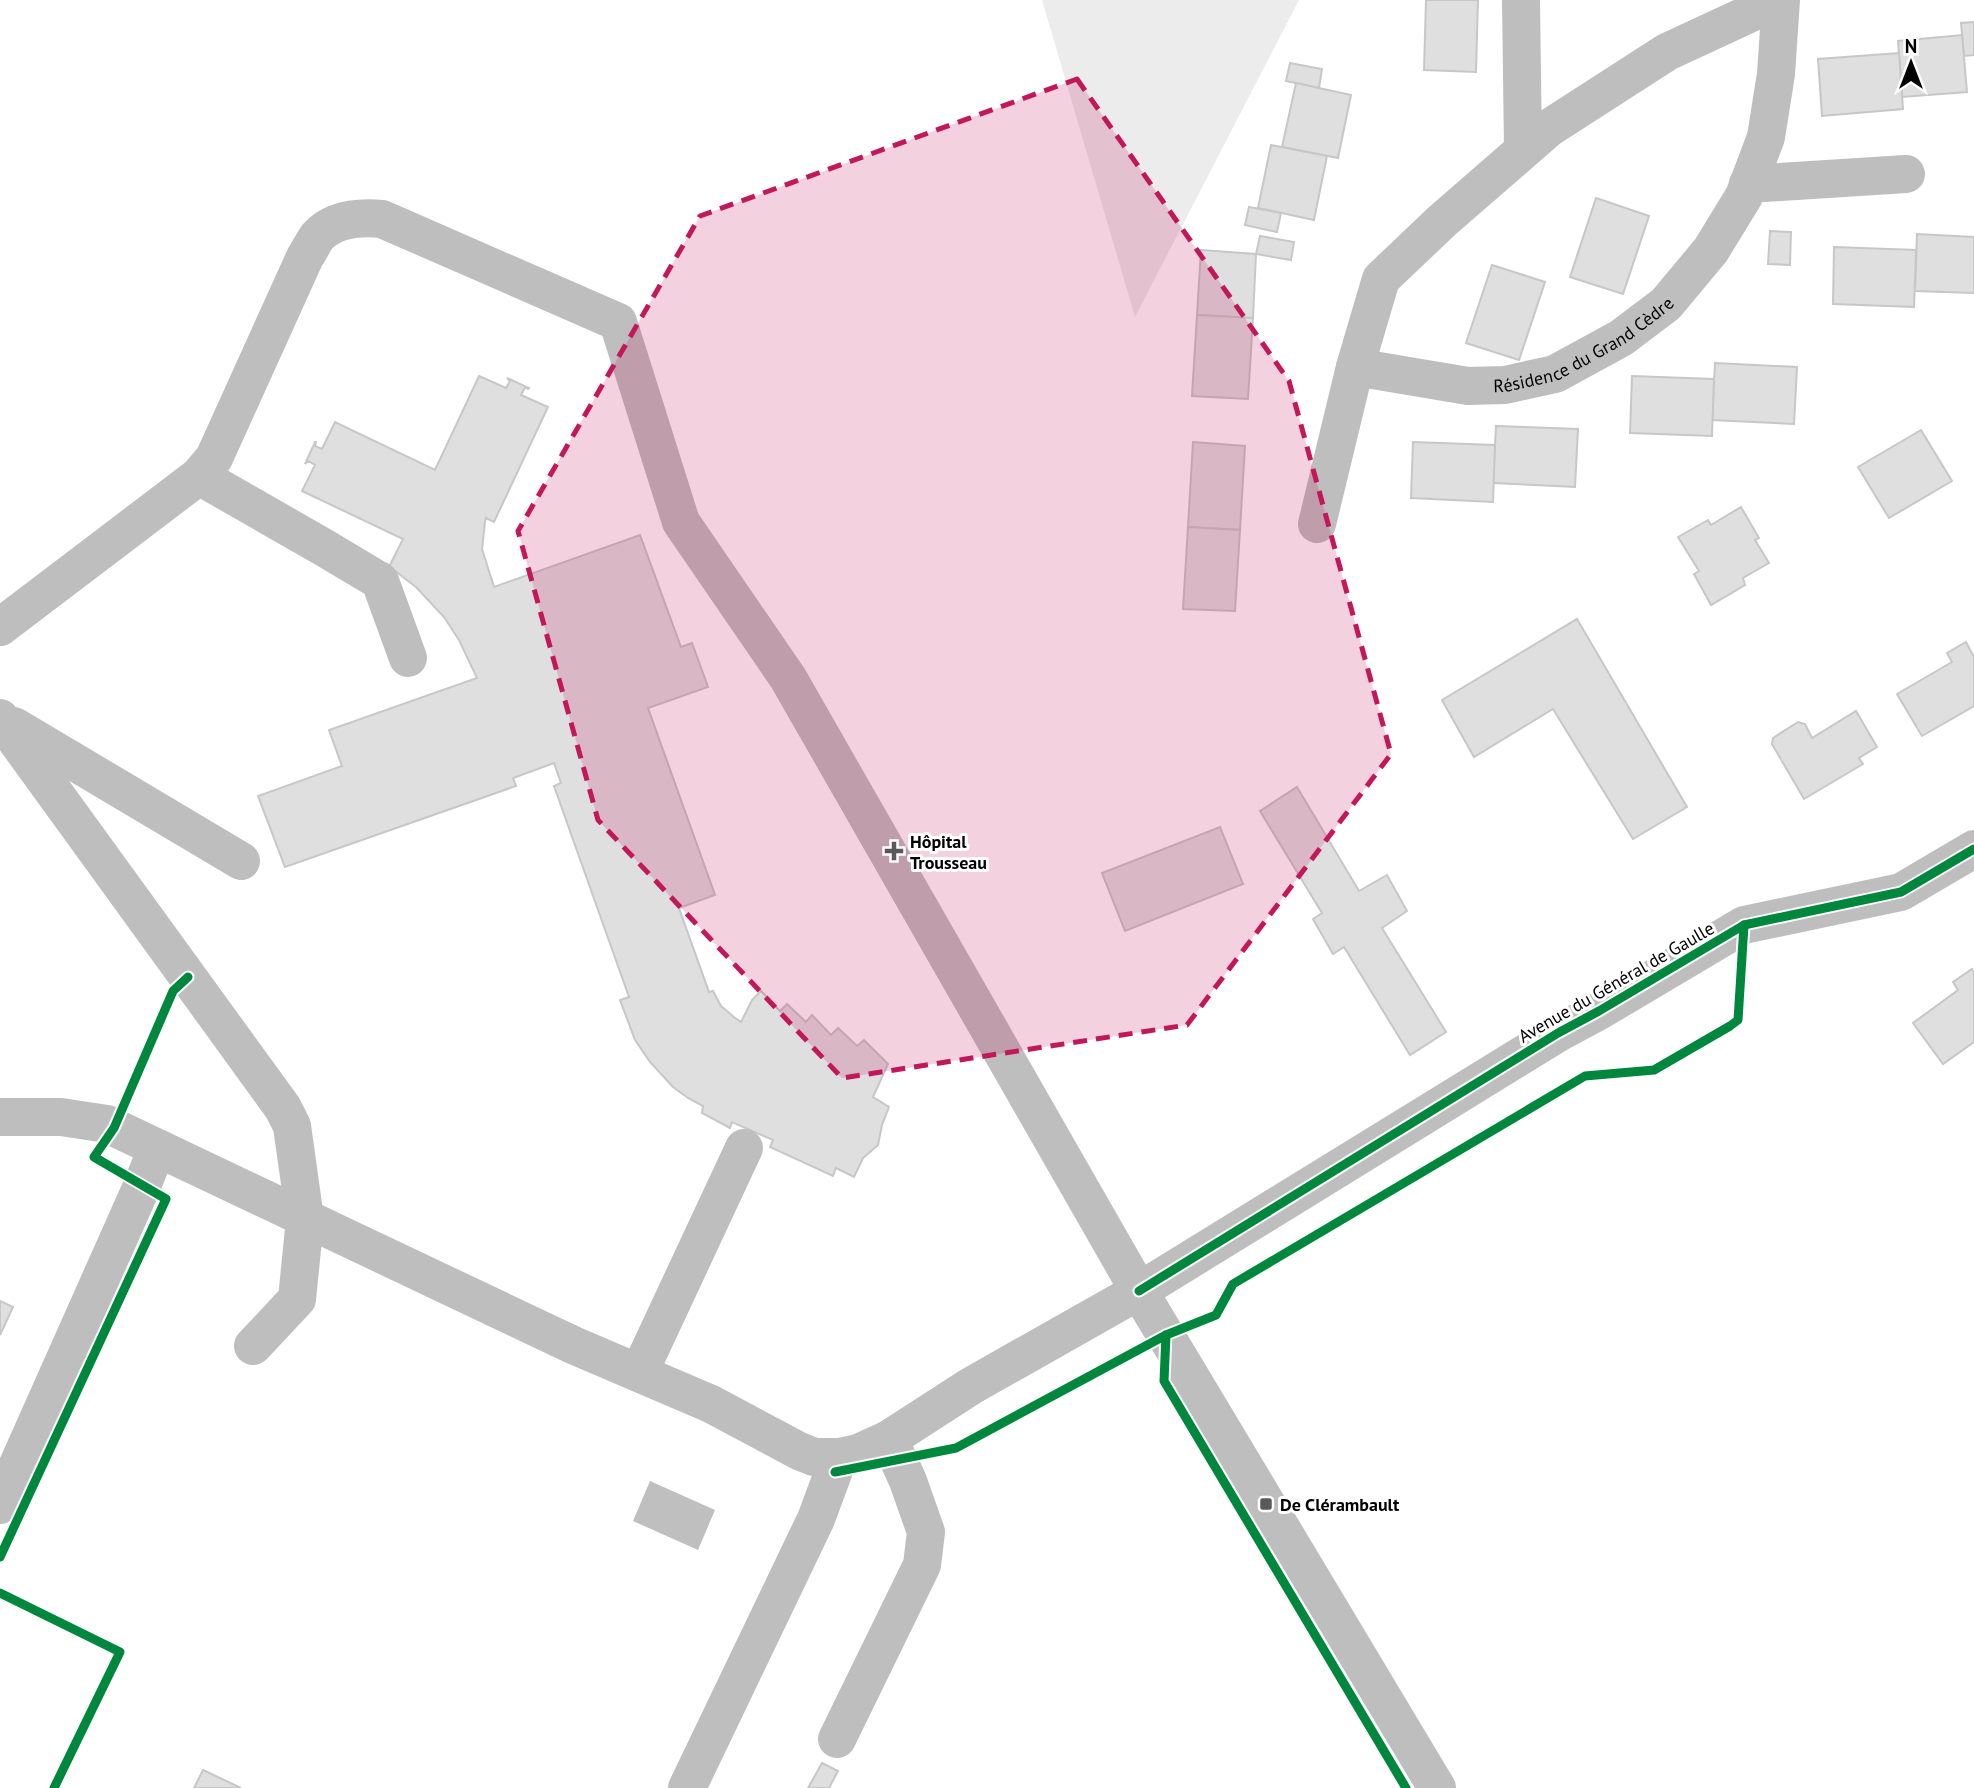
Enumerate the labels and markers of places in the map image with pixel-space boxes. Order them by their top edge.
place label: Hôpital Trousseau [910,830,987,874]
marker: Hôpital Trousseau [884,841,904,861]
place label: De Clérambault [1280,1493,1400,1516]
marker: De Clérambault [1258,1496,1274,1512]

